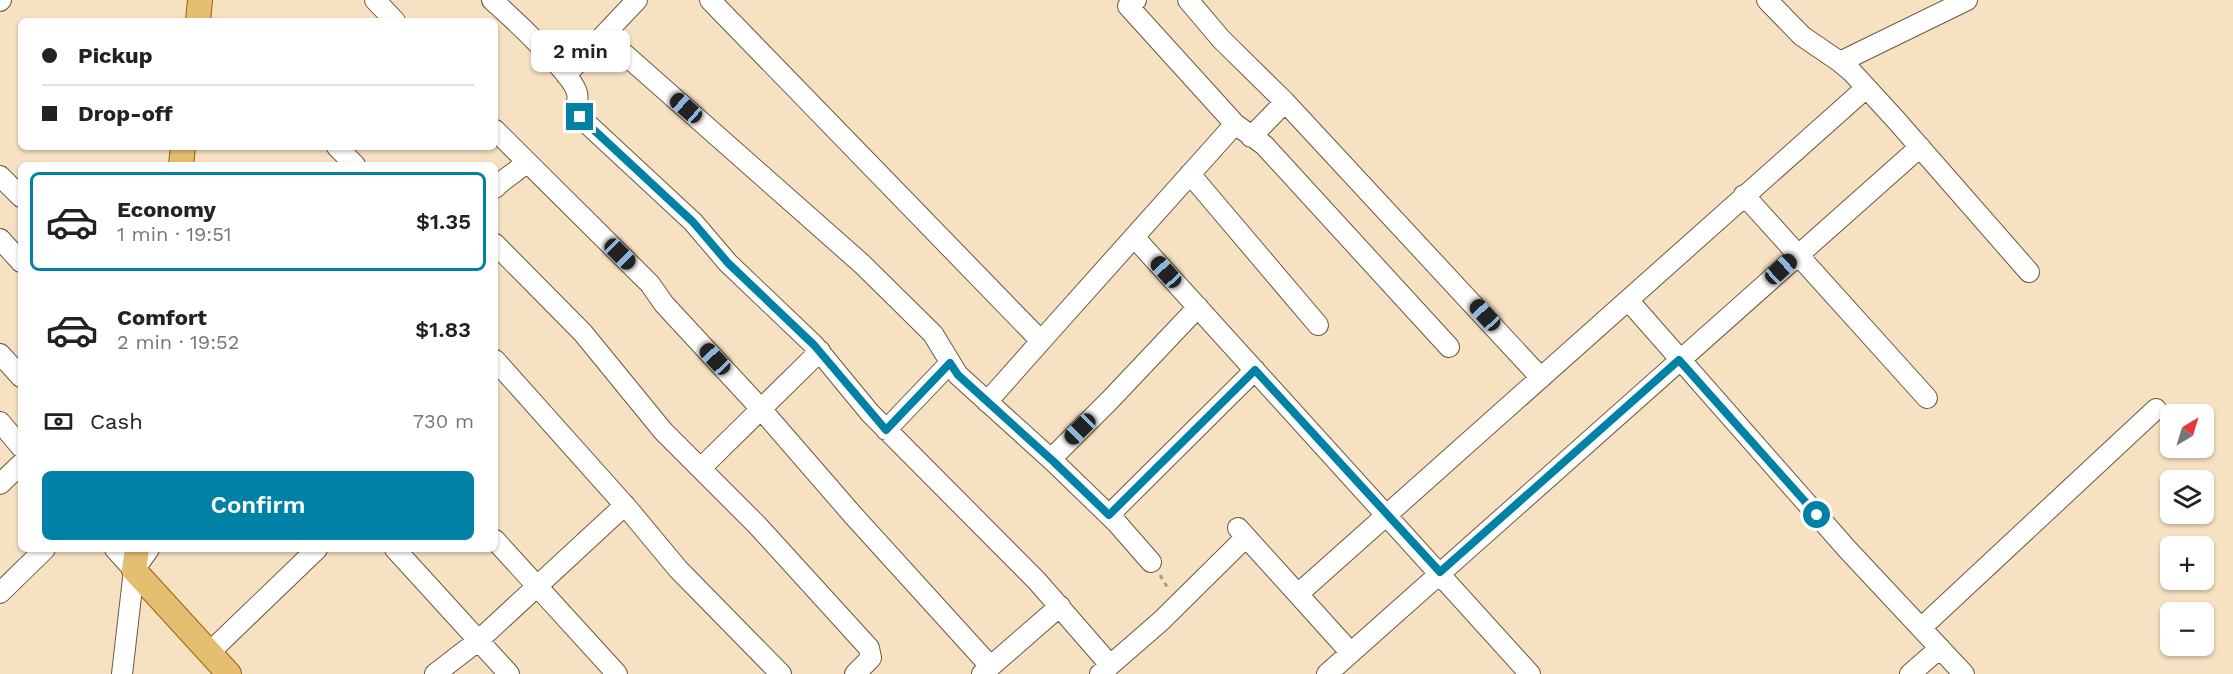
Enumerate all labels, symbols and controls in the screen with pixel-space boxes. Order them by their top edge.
callout: 2 min [530,30,630,72]
text: 2 min [553,39,608,63]
text: Pickup [78,43,153,68]
car [667,89,705,127]
text: Drop-off [78,101,173,126]
route end [566,103,593,130]
icon: car [45,195,99,249]
text: Economy [117,197,216,222]
text: $1.35 [416,209,471,234]
text: 1 min · 19:51 [117,222,232,246]
car [601,235,639,273]
car [1762,250,1800,288]
car [1147,253,1185,291]
car [1466,296,1504,334]
icon: car [45,303,99,357]
text: Comfort [117,305,207,330]
text: $1.83 [415,317,471,342]
text: 2 min · 19:52 [117,330,239,354]
car [696,340,734,378]
north arrow [2160,404,2214,458]
map controls [2160,404,2214,656]
icon: cash [42,405,75,438]
text: Cash [90,409,143,434]
text: 730 m [413,409,474,433]
car [1061,410,1099,448]
button: layers [2160,470,2214,524]
button: Confirm [42,471,474,540]
route start [1803,501,1830,528]
button: + [2160,536,2214,590]
button: − [2160,602,2214,656]

